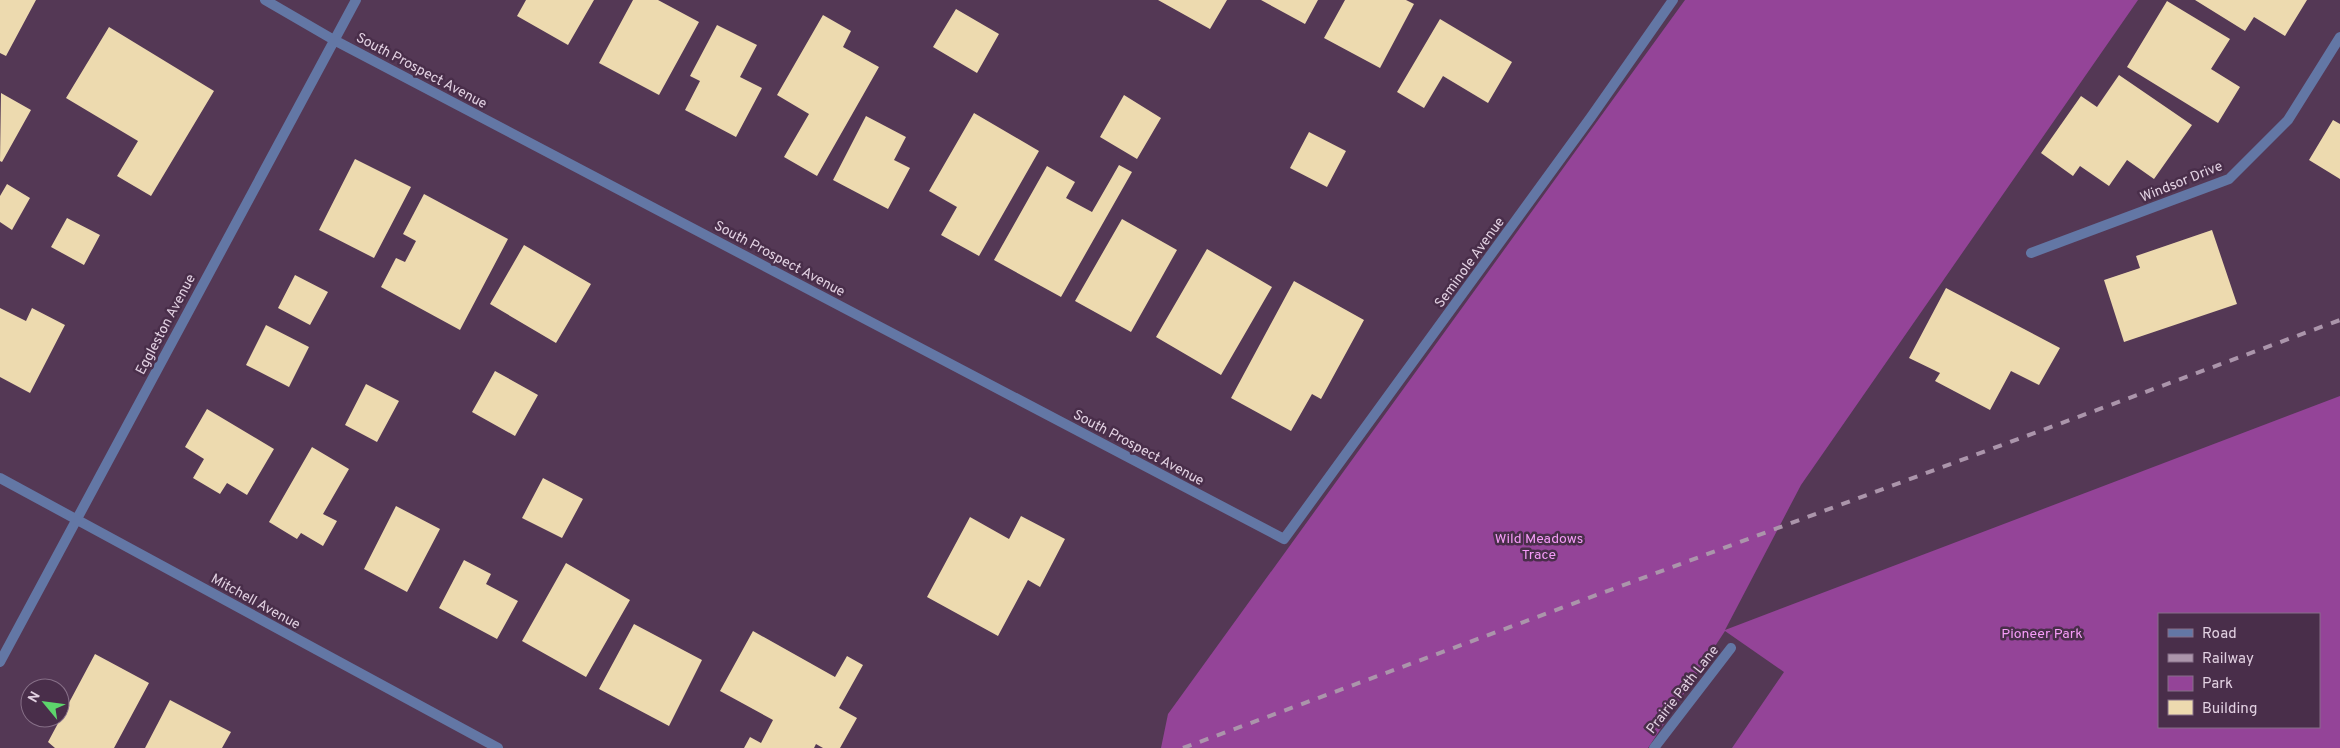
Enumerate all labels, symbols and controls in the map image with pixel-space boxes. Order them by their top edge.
street label: South Prospect Avenue [353,30,490,113]
street label: Windsor Drive [2138,158,2225,207]
street label: Seminole Avenue [1432,214,1509,312]
street label: South Prospect Avenue [711,218,848,301]
street label: Eggleston Avenue [133,272,200,378]
street label: South Prospect Avenue [1070,407,1207,490]
park label: Wild Meadows Trace [1495,531,1583,564]
street label: Mitchell Avenue [208,571,303,634]
legend [2158,613,2320,728]
text: Road [2202,625,2237,644]
park label: Pioneer Park [2001,626,2083,643]
street label: Prairie Path Lane [1643,642,1723,738]
text: Railway [2202,650,2254,669]
text: Park [2202,675,2233,694]
north arrow [20,678,70,728]
text: N [25,689,45,706]
text: Building [2202,700,2257,719]

